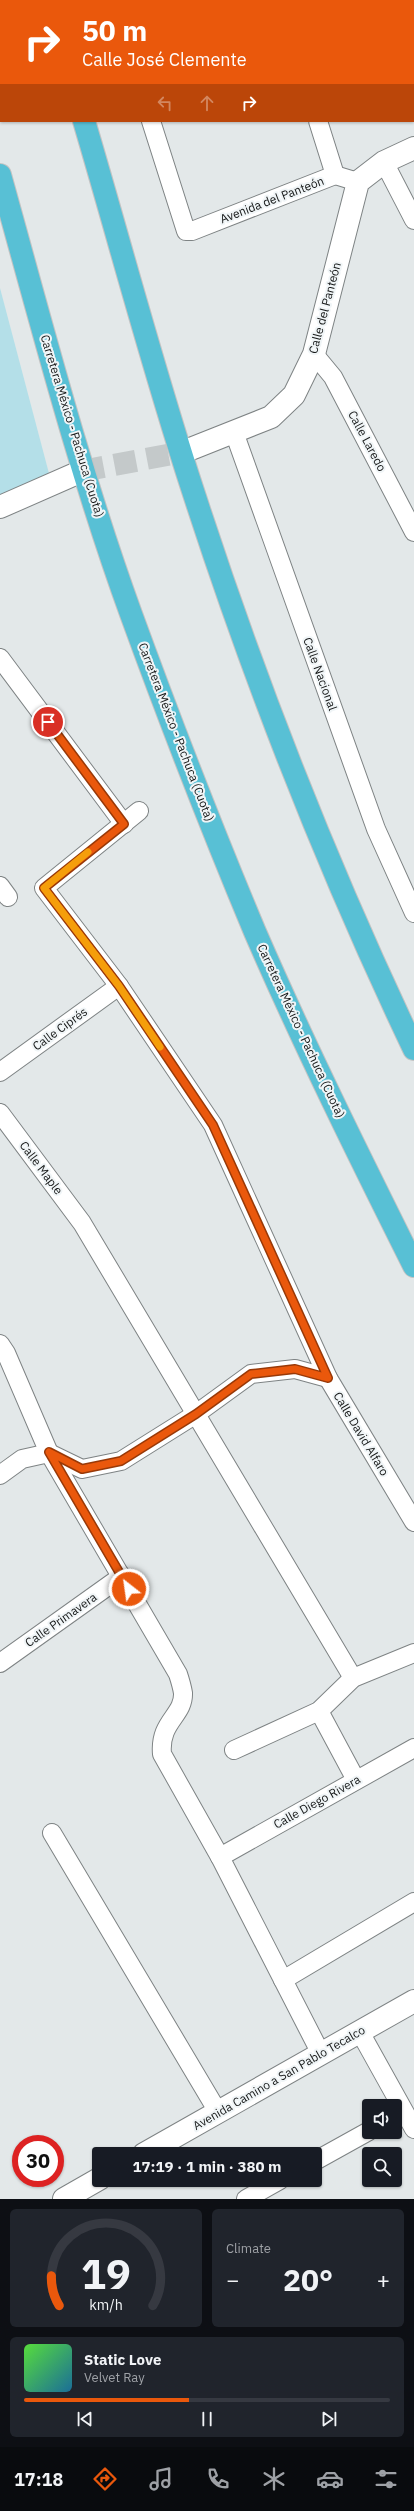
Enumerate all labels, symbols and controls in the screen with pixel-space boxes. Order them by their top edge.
text: 50 m [82,12,147,49]
icon: right [16,16,68,68]
text: Calle José Clemente [82,48,247,71]
icon: left [154,92,176,114]
icon: ahead [196,92,218,114]
icon: right [238,92,260,114]
street label: Avenida del Panteón [218,173,326,226]
street label: Calle del Panteón [305,261,344,355]
street label: Carretera México - Pachuca (Cuota) [38,333,107,519]
street label: Calle Laredo [345,408,390,474]
street label: Calle Nacional [300,635,341,713]
street label: Carretera México - Pachuca (Cuota) [135,640,218,823]
pin [31,705,65,739]
icon: arrive [37,711,59,733]
street label: Carretera México - Pachuca (Cuota) [254,941,348,1120]
street label: Calle Ciprés [29,1004,90,1053]
street label: Calle Maple [17,1138,67,1198]
street label: Calle David Alfaro [331,1389,392,1479]
position arrow [108,1568,150,1610]
street label: Calle Primavera [22,1589,100,1650]
street label: Calle Diego Rivera [271,1771,363,1832]
street label: Avenida Camino a San Pablo Tecalco [190,2022,368,2133]
map controls [362,2099,402,2187]
button: sound [362,2099,402,2139]
speed limit sign: 30 [12,2135,64,2187]
button: search [362,2147,402,2187]
text: 17:19 · 1 min · 380 m [133,2157,281,2176]
text: Climate [226,2240,271,2257]
text: 19 [81,2246,131,2300]
text: 20° [283,2260,333,2299]
text: − [226,2265,239,2294]
text: + [377,2265,390,2294]
text: km/h [89,2295,123,2314]
text: Static Love [84,2350,161,2369]
text: Velvet Ray [84,2369,145,2386]
icon: previous [74,2408,96,2430]
icon: pause [196,2408,218,2430]
icon: next [318,2408,340,2430]
icon: directions [91,2465,119,2493]
icon: music [147,2465,175,2493]
icon: phone [204,2465,232,2493]
icon: climate [260,2465,288,2493]
icon: car [316,2465,344,2493]
icon: filters [372,2465,400,2493]
text: 17:18 [14,2468,63,2491]

